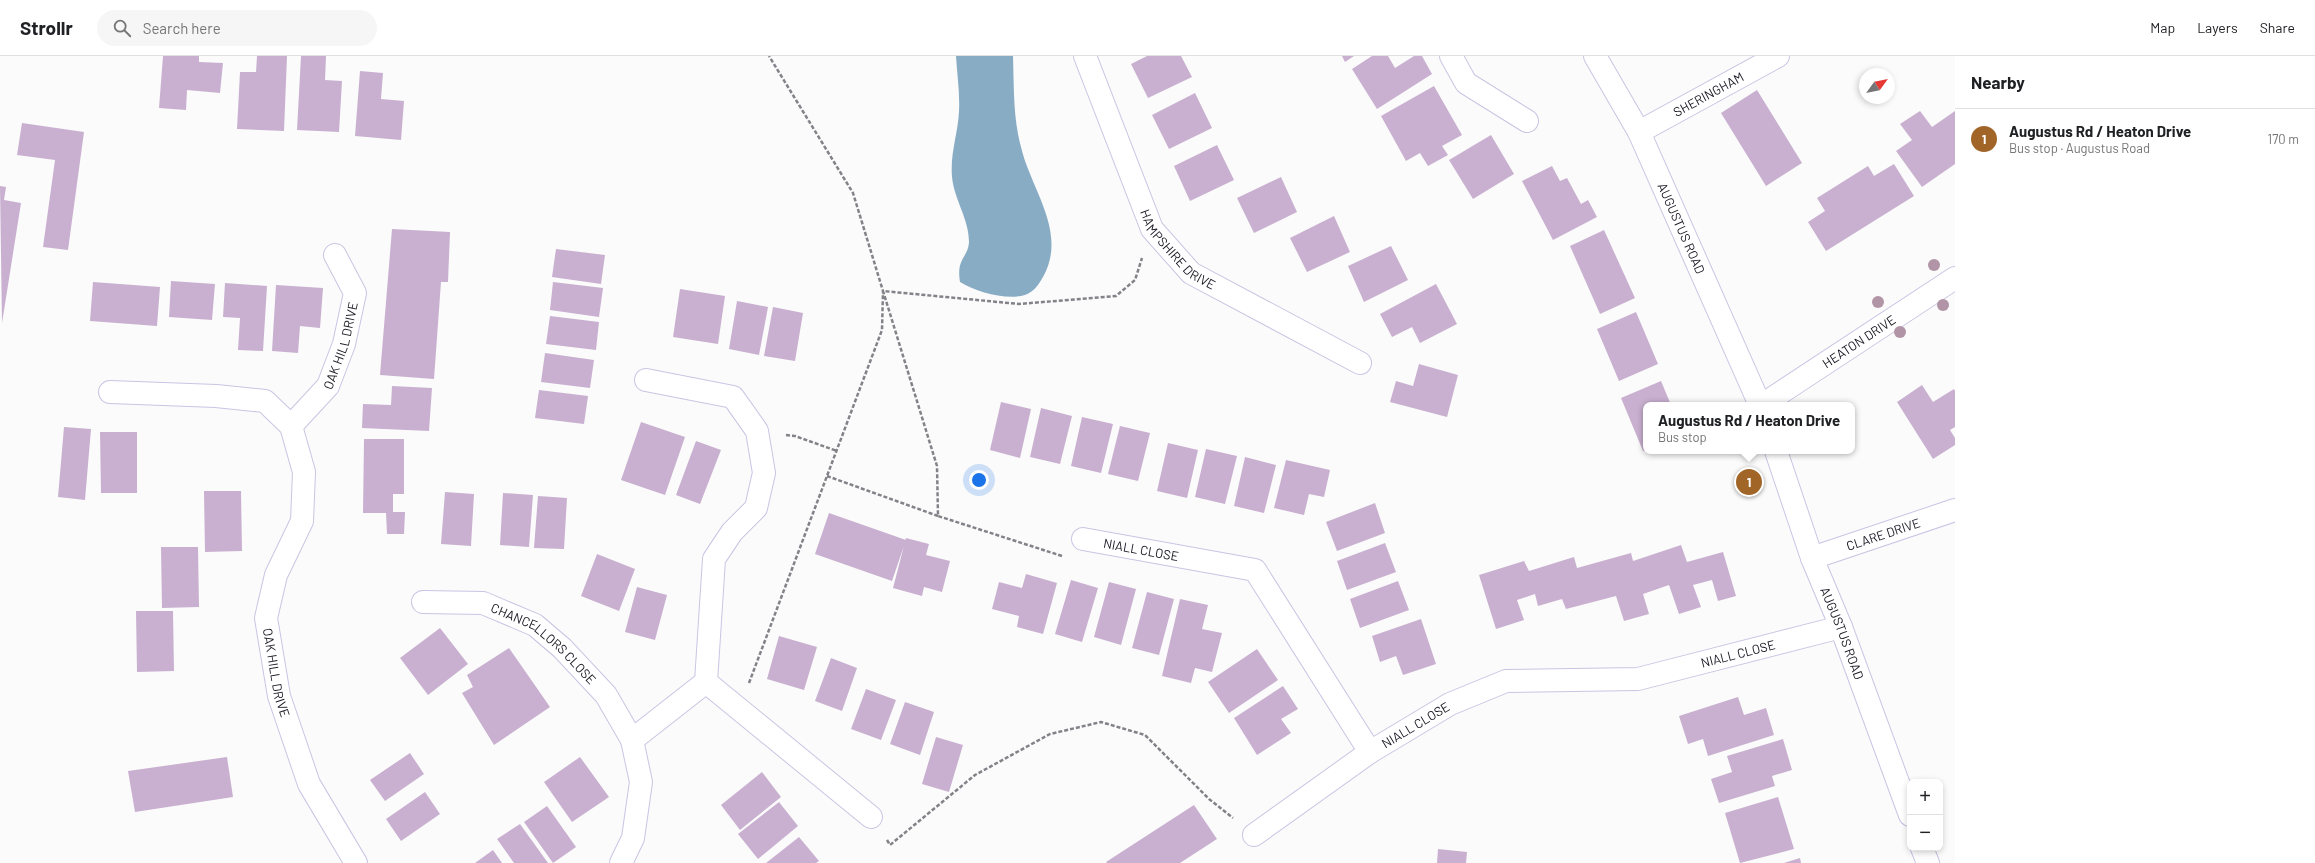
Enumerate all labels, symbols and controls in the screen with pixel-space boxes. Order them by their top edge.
search box [97,10,377,46]
text: Strollr [20,16,73,39]
icon: search [111,17,133,39]
text: Search here [143,19,221,37]
text: Map [2150,19,2175,36]
text: Layers [2197,19,2238,36]
text: Share [2260,19,2295,36]
street label: SHERINGHAM [1670,68,1746,120]
north arrow [1859,68,1895,104]
text: Nearby [1971,72,2025,92]
text: Augustus Rd / Heaton Drive [2009,122,2191,140]
text: 1 [1982,131,1986,147]
text: 170 m [2268,131,2299,147]
text: Bus stop · Augustus Road [2009,140,2150,156]
street label: AUGUSTUS ROAD [1654,180,1709,276]
street label: HAMPSHIRE DRIVE [1137,207,1219,293]
street label: OAK HILL DRIVE [320,300,361,391]
street label: HEATON DRIVE [1819,311,1899,371]
popup [1643,402,1855,454]
text: Augustus Rd / Heaton Drive [1658,411,1840,429]
text: Bus stop [1658,429,1707,445]
pin: 1 [1736,467,1762,497]
your location [969,470,989,490]
street label: CLARE DRIVE [1844,514,1922,554]
street label: NIALL CLOSE [1102,535,1180,564]
street label: AUGUSTUS ROAD [1817,585,1868,682]
street label: CHANCELLORS CLOSE [489,599,600,687]
street label: OAK HILL DRIVE [260,627,294,719]
street label: NIALL CLOSE [1699,636,1777,671]
street label: NIALL CLOSE [1379,698,1452,751]
map controls [1907,779,1943,851]
button: + [1907,779,1943,815]
button: − [1907,815,1943,851]

